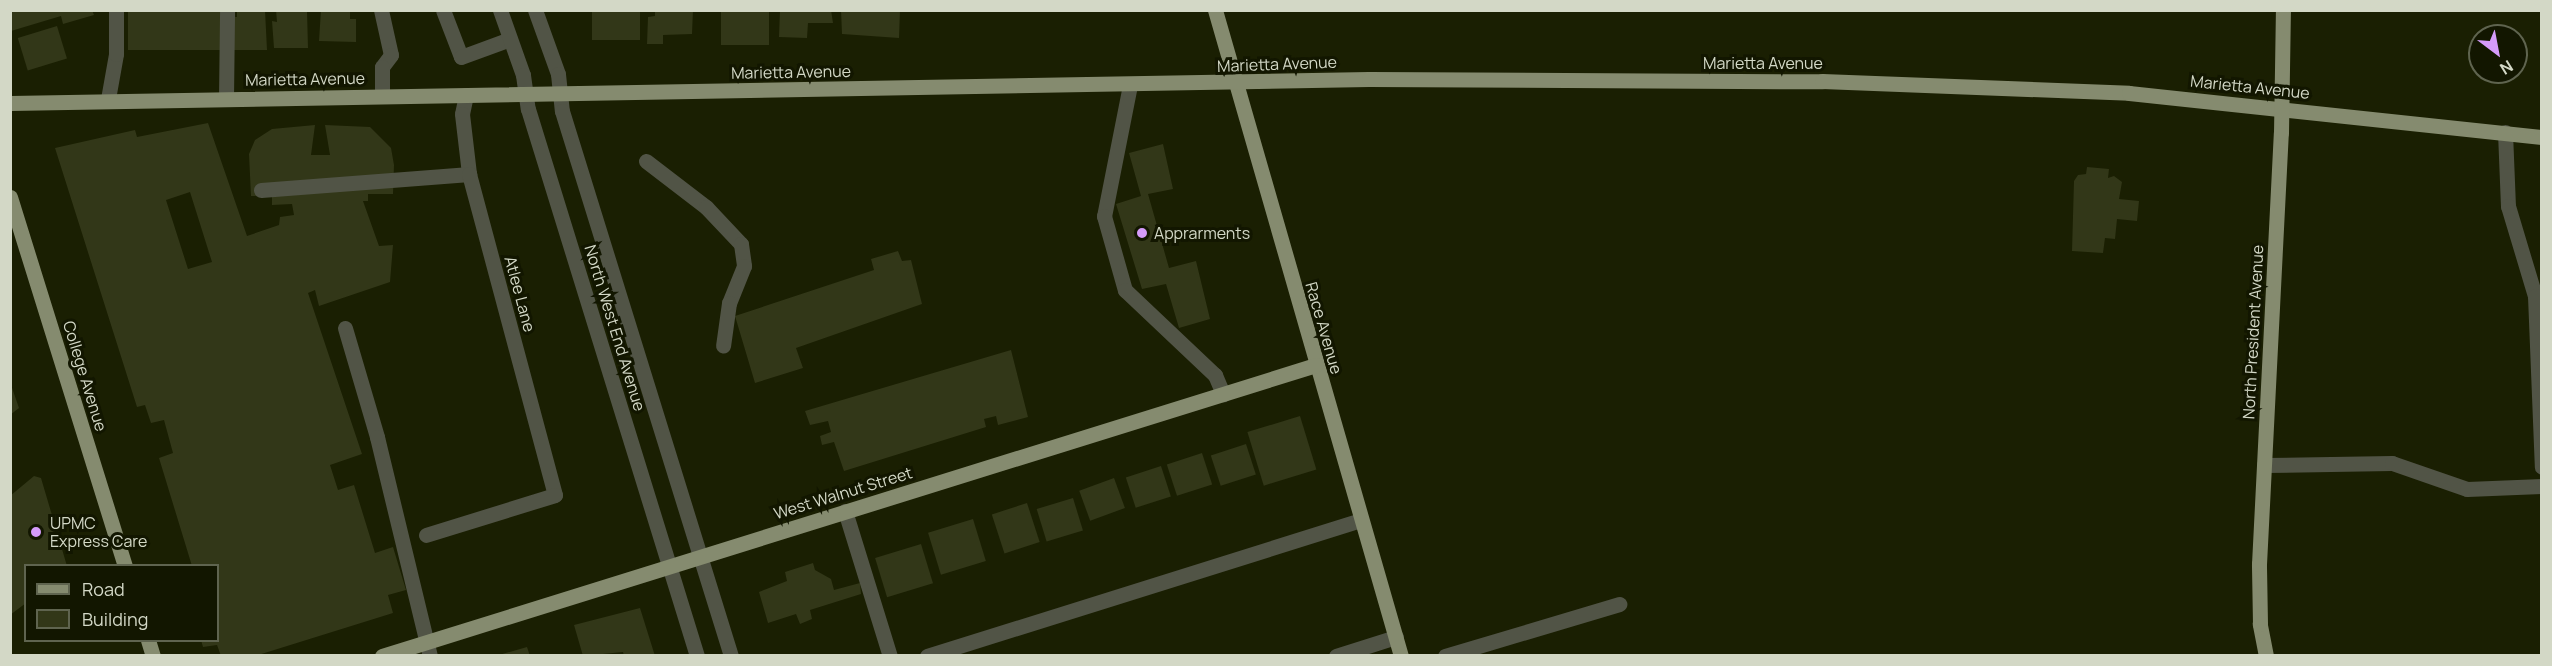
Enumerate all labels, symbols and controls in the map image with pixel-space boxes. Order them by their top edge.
north arrow [2468,24,2528,84]
street label: Marietta Avenue [1217,52,1337,76]
street label: Marietta Avenue [1703,53,1823,73]
text: N [2496,55,2517,80]
street label: Marietta Avenue [731,61,851,83]
street label: Marietta Avenue [245,68,365,90]
street label: Marietta Avenue [2189,71,2311,103]
place label: Apprarments [1154,223,1250,243]
marker: Apprarments [1135,226,1149,240]
street label: North West End Avenue [581,243,649,413]
street label: North President Avenue [2239,244,2267,420]
street label: Atlee Lane [501,254,539,334]
street label: Race Avenue [1302,280,1346,376]
street label: College Avenue [59,318,111,434]
street label: West Walnut Street [771,463,915,523]
place label: UPMC Express Care [50,513,147,551]
marker: UPMC Express Care [27,523,45,541]
legend [24,564,219,642]
text: Road [82,577,125,601]
text: Building [82,607,148,631]

